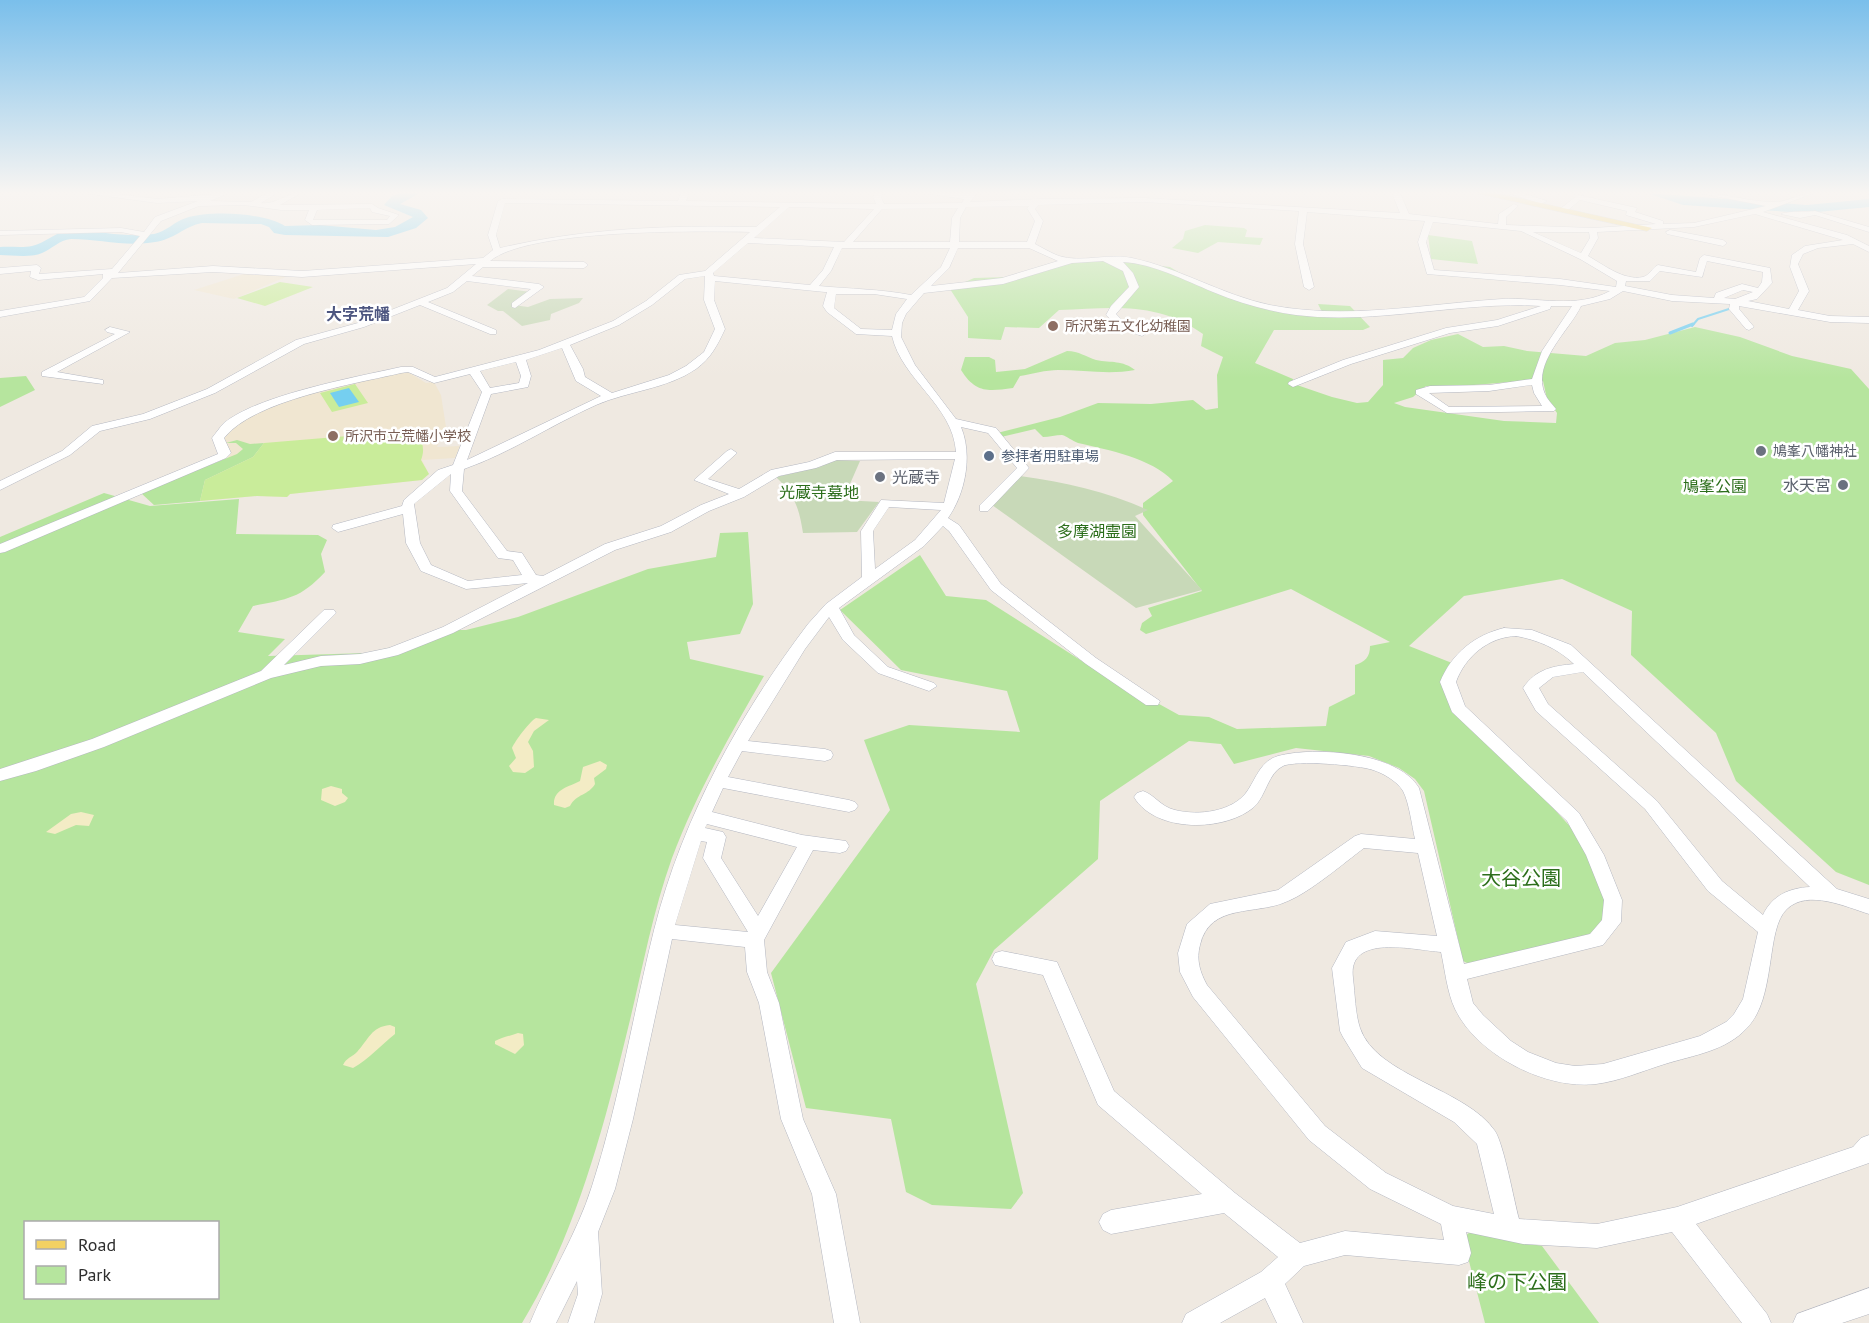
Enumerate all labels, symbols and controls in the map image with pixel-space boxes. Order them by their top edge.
district label: 大字荒幡 [326,304,390,324]
place label: 所沢第五文化幼稚園 [1065,317,1191,335]
marker: 所沢第五文化幼稚園 [1046,319,1060,333]
place label: 所沢市立荒幡小学校 [345,427,471,445]
marker: 所沢市立荒幡小学校 [326,429,340,443]
place label: 鳩峯八幡神社 [1773,442,1857,460]
marker: 鳩峯八幡神社 [1754,444,1768,458]
place label: 参拝者用駐車場 [1001,447,1099,465]
marker: 参拝者用駐車場 [982,449,996,463]
place label: 光蔵寺 [892,467,940,487]
marker: 光蔵寺 [873,470,887,484]
place label: 水天宮 [1783,475,1831,495]
park label: 鳩峯公園 [1683,476,1747,496]
marker: 水天宮 [1836,478,1850,492]
park label: 光蔵寺墓地 [779,482,859,502]
park label: 多摩湖霊園 [1057,521,1137,541]
park label: 大谷公園 [1481,865,1561,891]
legend [24,1221,219,1299]
text: Road [78,1233,116,1256]
text: Park [78,1263,111,1286]
park label: 峰の下公園 [1467,1269,1567,1295]

